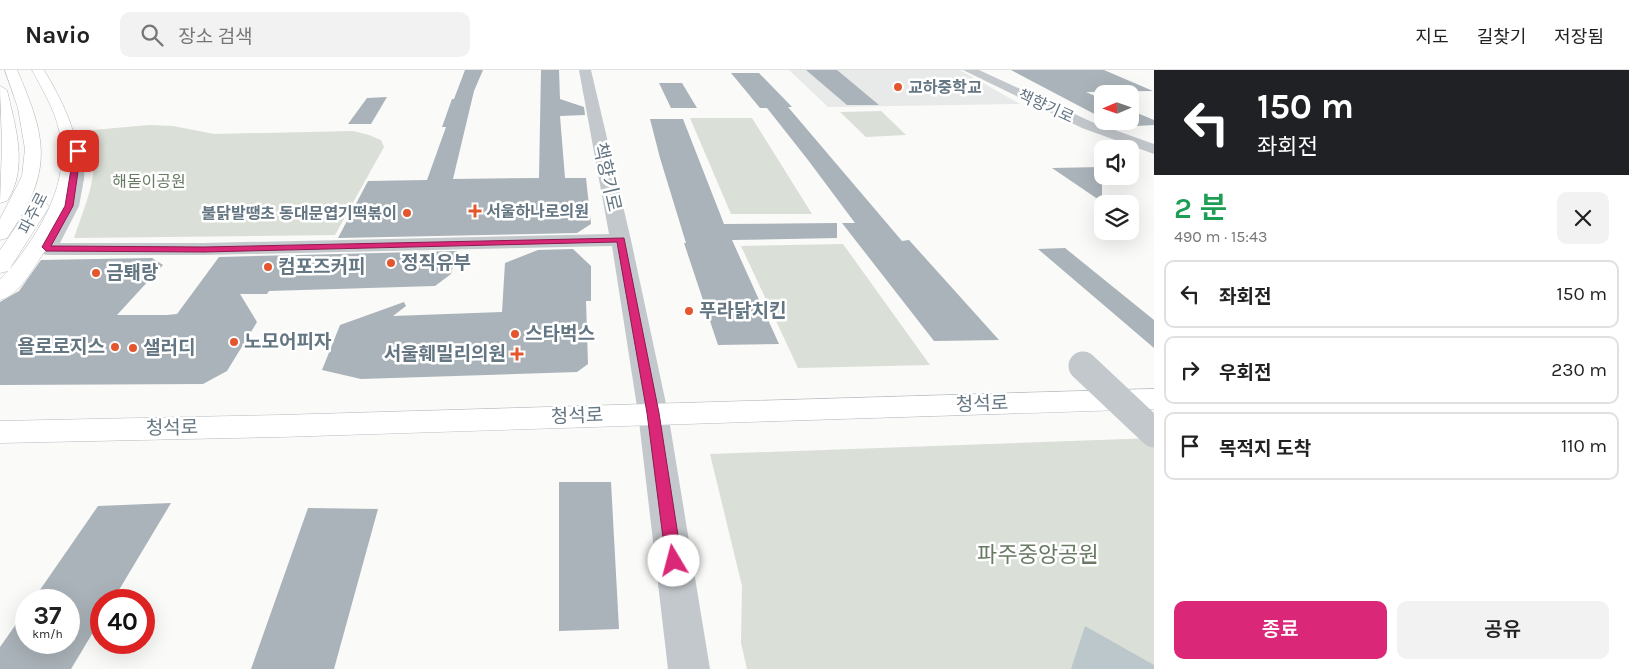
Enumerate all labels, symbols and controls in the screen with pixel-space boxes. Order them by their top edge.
search box [120,12,470,57]
text: Navio [25,21,90,49]
icon: search [138,21,166,49]
text: 장소 검색 [178,26,253,48]
text: 지도 [1416,26,1449,48]
text: 길찾기 [1477,26,1526,48]
text: 저장됨 [1554,26,1604,48]
place label: 교하중학교 [908,78,982,97]
marker: 교하중학교 [892,81,904,93]
street label: 책향기로 [1015,85,1077,127]
north arrow [1094,85,1139,130]
map controls [1094,85,1139,240]
text: 150 m [1257,86,1354,127]
icon: left [1174,90,1239,155]
pin [57,130,99,172]
text: 좌회전 [1257,134,1318,160]
icon: arrive [64,137,92,165]
street label: 책향기로 [588,140,626,214]
button: sound [1094,140,1139,185]
park label: 해돋이공원 [112,172,186,191]
street label: 파주로 [15,189,52,237]
text: 2 분 [1174,190,1227,226]
button: close [1557,192,1609,244]
button: layers [1094,195,1139,240]
place label: 서울하나로의원 [486,202,589,221]
place label: 불닭발땡초 동대문엽기떡볶이 [202,204,397,223]
marker: 서울하나로의원 [468,204,482,218]
marker: 불닭발땡초 동대문엽기떡볶이 [401,207,413,219]
text: 490 m · 15:43 [1174,227,1267,246]
place label: 정직유부 [401,252,471,274]
place label: 컴포즈커피 [278,256,365,278]
marker: 정직유부 [385,257,397,269]
marker: 컴포즈커피 [262,261,274,273]
place label: 금퇘랑 [106,262,158,284]
marker: 금퇘랑 [90,267,102,279]
icon: left [1176,280,1204,308]
text: 150 m [1556,283,1607,305]
text: 좌회전 [1219,286,1271,308]
place label: 푸라닭치킨 [699,300,786,322]
marker: 푸라닭치킨 [683,305,695,317]
place label: 스타벅스 [525,323,595,345]
marker: 스타벅스 [509,328,521,340]
place label: 노모어피자 [244,331,332,353]
place label: 욜로로지스 [18,336,105,358]
marker: 노모어피자 [228,336,240,348]
place label: 샐러디 [143,337,195,359]
marker: 욜로로지스 [109,341,121,353]
marker: 샐러디 [127,342,139,354]
place label: 서울훼밀리의원 [384,343,506,365]
marker: 서울훼밀리의원 [510,347,524,361]
icon: right [1176,356,1204,384]
text: 230 m [1551,359,1607,381]
text: 우회전 [1219,362,1271,384]
street label: 청석로 [955,392,1009,416]
street label: 청석로 [550,404,604,428]
street label: 청석로 [146,417,198,439]
icon: arrive [1176,432,1204,460]
text: 110 m [1561,435,1607,457]
text: 목적지 도착 [1219,438,1311,460]
position arrow [647,534,699,586]
park label: 파주중앙공원 [977,542,1099,568]
speed limit sign: 40 [90,589,155,654]
text: 37 [33,601,61,630]
button: 종료 [1174,601,1387,659]
button: 공유 [1397,601,1609,659]
text: km/h [32,627,63,641]

